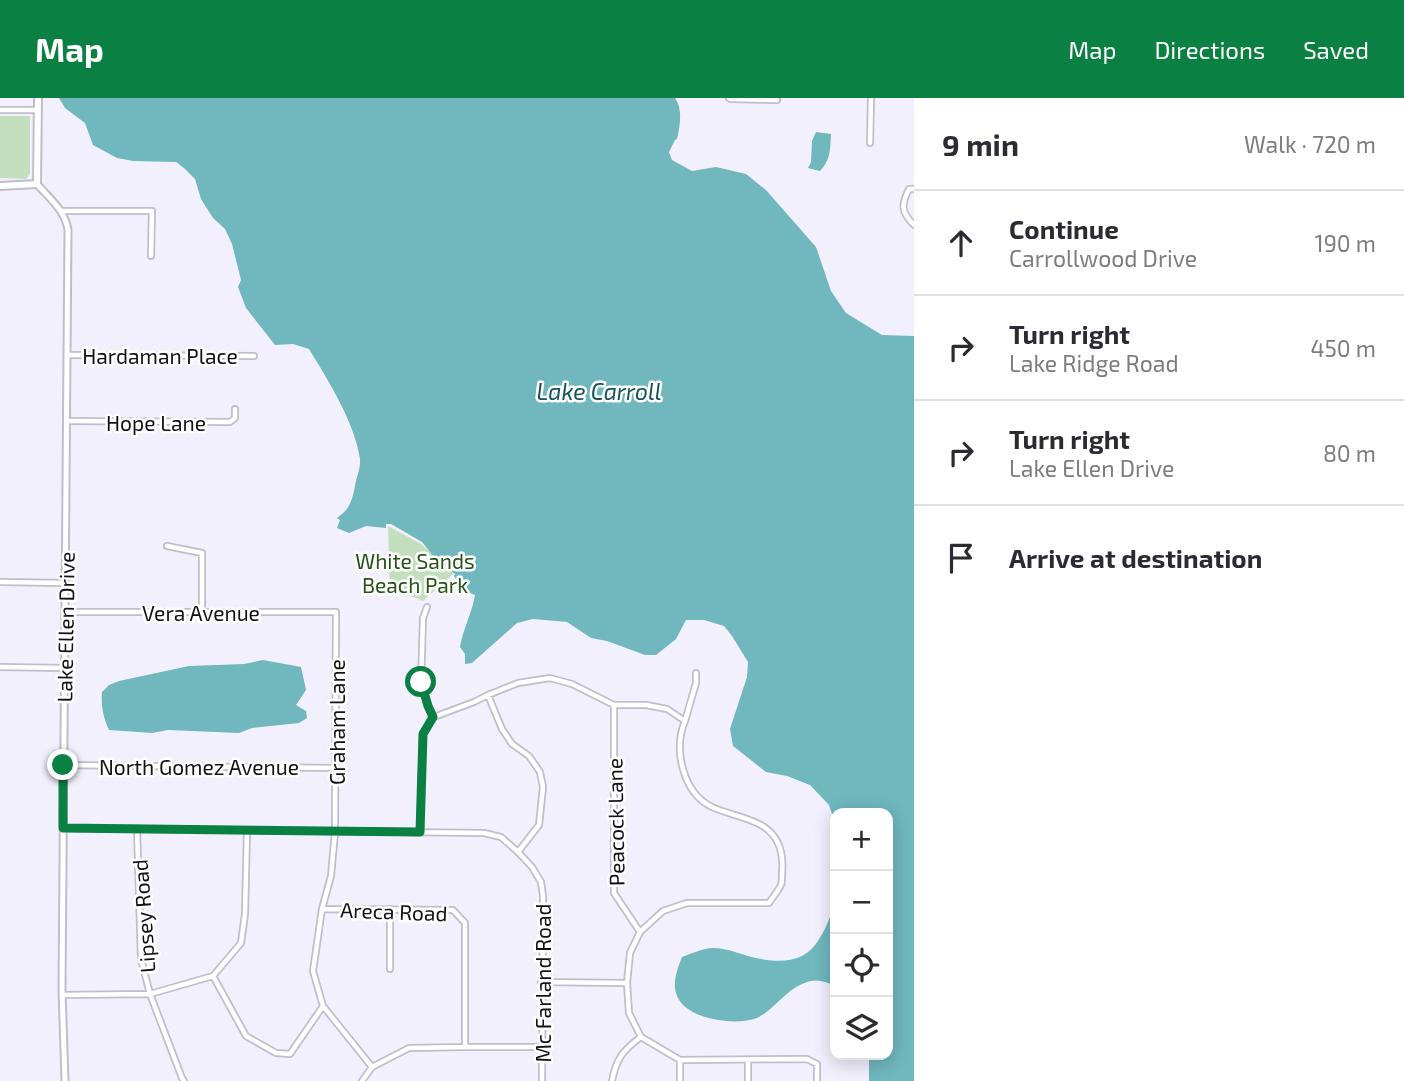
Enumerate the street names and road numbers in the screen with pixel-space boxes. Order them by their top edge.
street label: Hardaman Place [82,343,238,368]
street label: Hope Lane [106,410,206,435]
street label: Lake Ellen Drive [51,551,79,703]
street label: Vera Avenue [142,600,260,625]
street label: Graham Lane [324,659,349,785]
street label: North Gomez Avenue [99,754,299,779]
street label: Peacock Lane [601,758,629,886]
street label: Lipsey Road [127,858,159,974]
street label: Areca Road [340,897,448,925]
street label: Mc Farland Road [530,903,555,1063]

